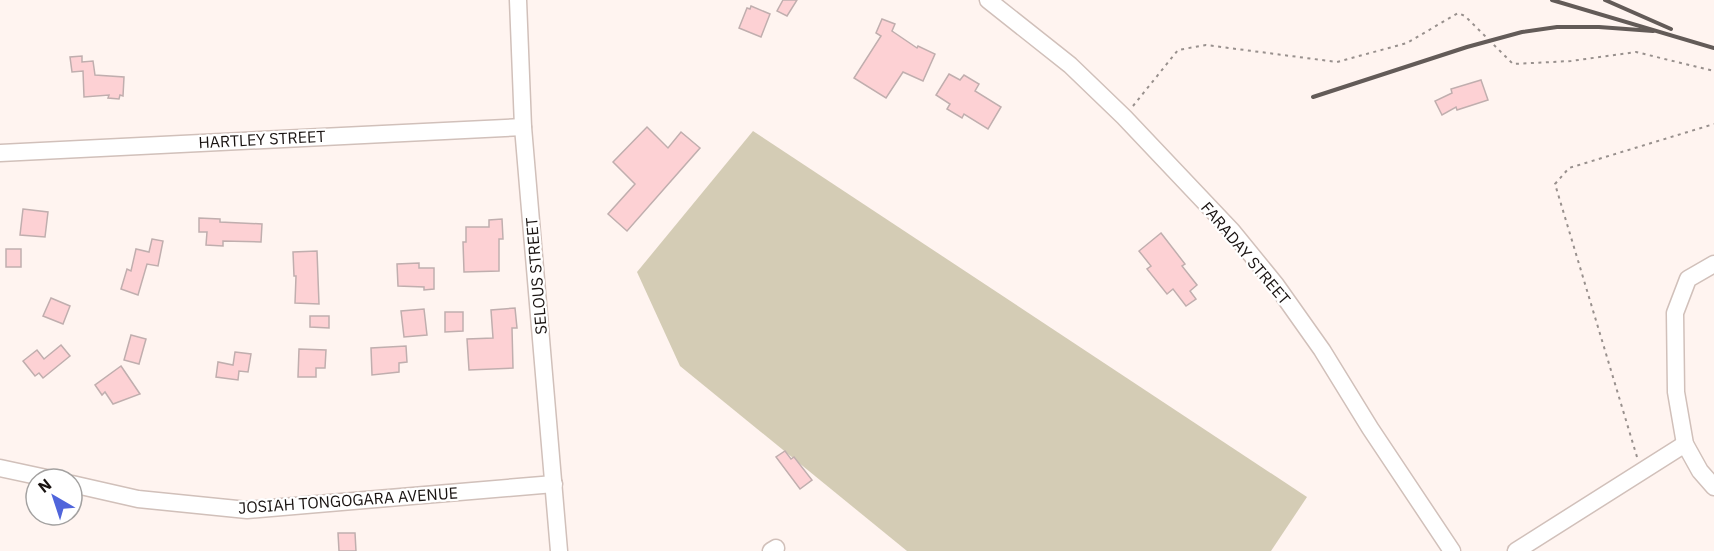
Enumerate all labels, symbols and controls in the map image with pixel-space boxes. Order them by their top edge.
street label: HARTLEY STREET [198,126,326,152]
street label: FARADAY STREET [1197,197,1295,309]
street label: SELOUS STREET [521,217,551,335]
north arrow [24,467,84,527]
text: N [34,474,55,497]
street label: JOSIAH TONGOGARA AVENUE [237,482,459,518]

